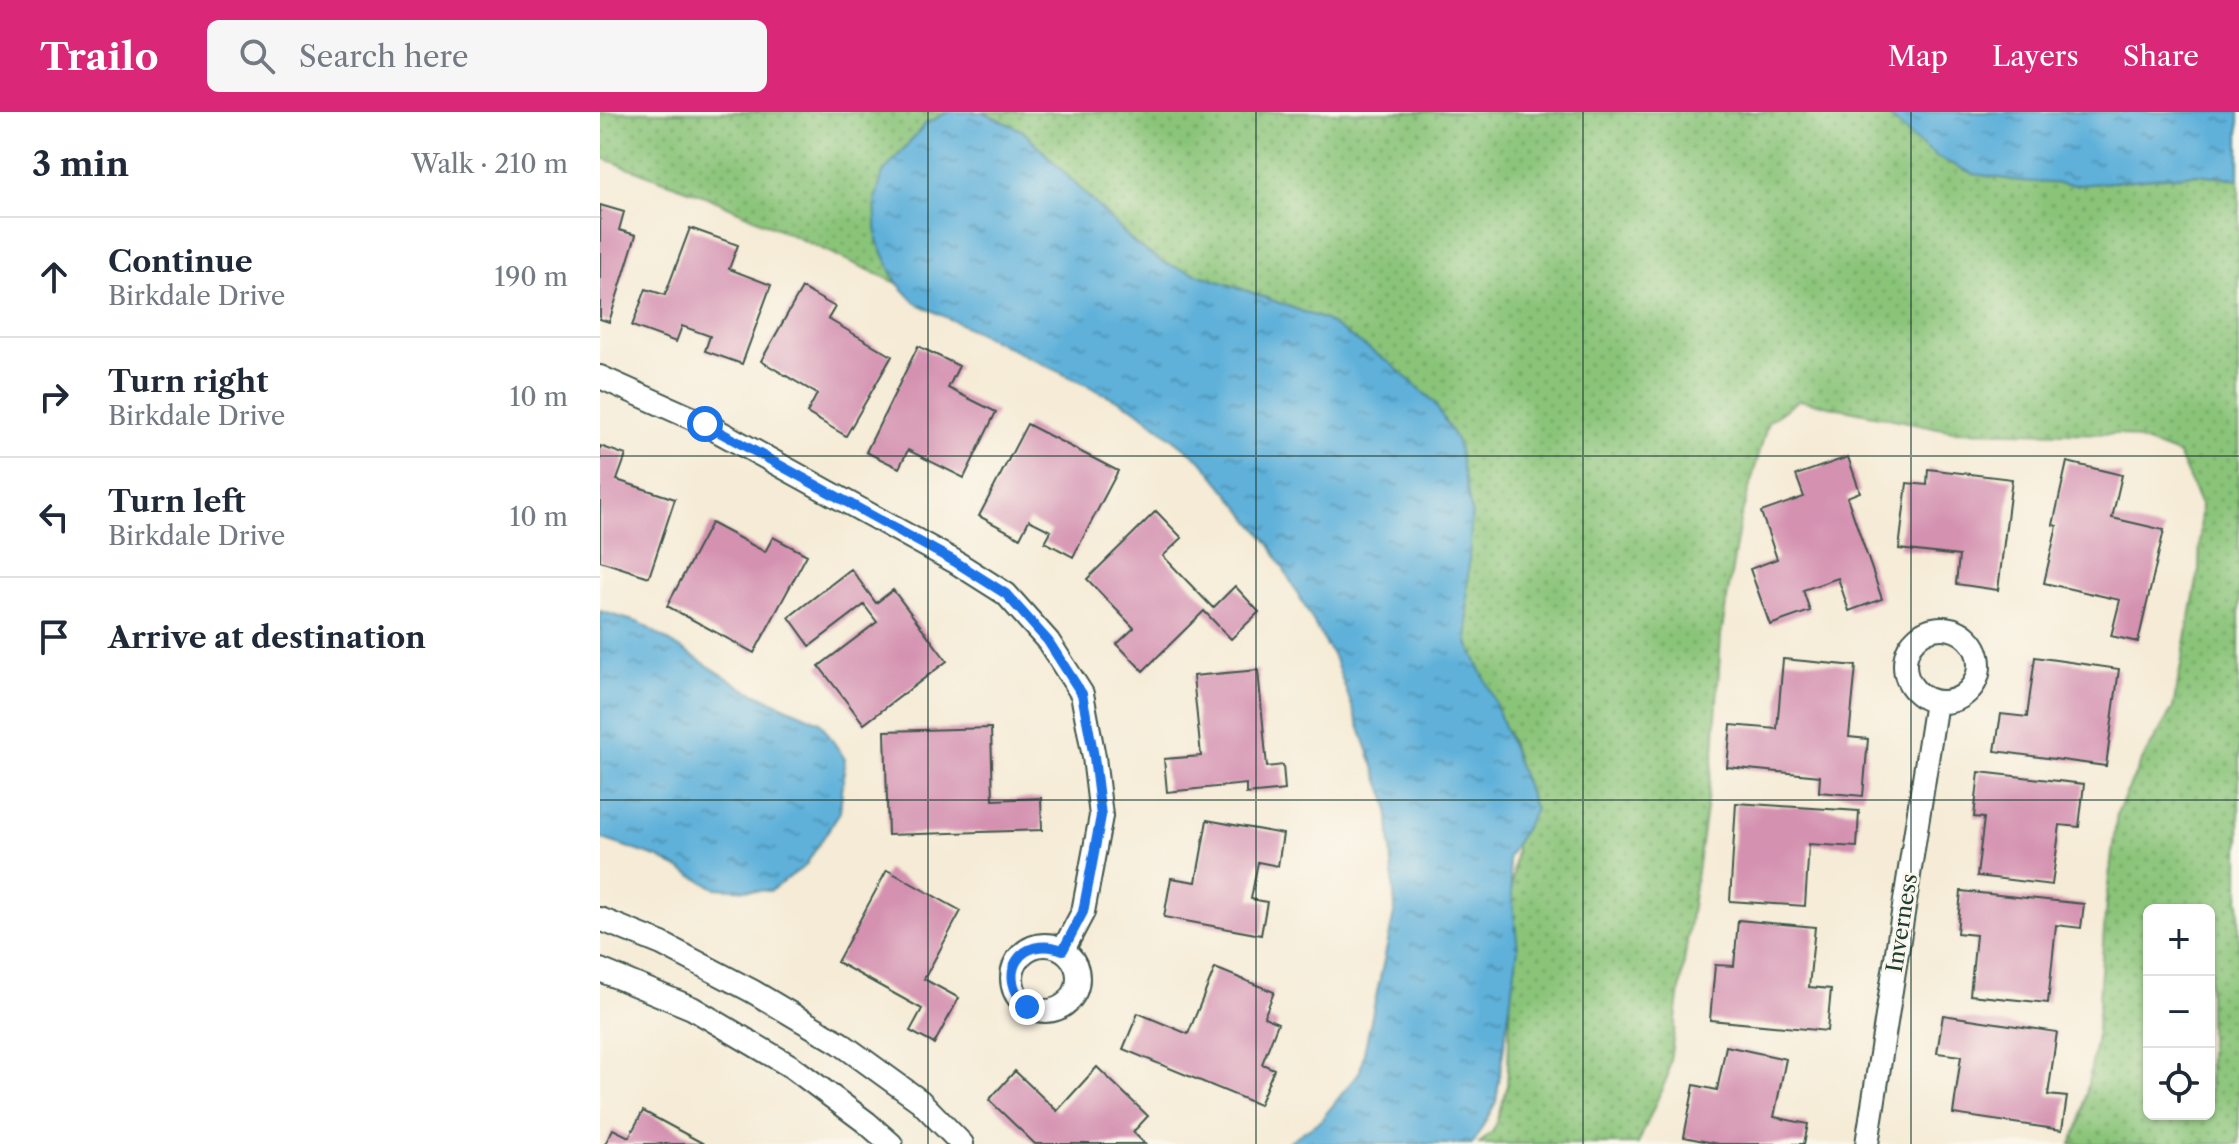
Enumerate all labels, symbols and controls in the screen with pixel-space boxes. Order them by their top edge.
search box [207,20,767,92]
text: Trailo [40,33,159,80]
icon: search [235,34,279,78]
text: Search here [299,38,469,75]
text: Map [1888,39,1948,73]
text: Layers [1992,39,2079,73]
text: Share [2123,39,2199,73]
text: 3 min [32,143,129,185]
text: Walk · 210 m [411,148,568,180]
text: Continue [108,243,253,280]
icon: ahead [32,255,76,299]
text: 190 m [494,261,568,293]
text: Birkdale Drive [108,280,285,312]
text: Turn right [108,363,268,400]
icon: right [32,375,76,419]
text: 10 m [509,381,568,413]
text: Birkdale Drive [108,400,285,432]
route start [687,406,723,442]
text: Turn left [108,483,245,520]
icon: left [32,495,76,539]
text: 10 m [509,501,568,533]
text: Birkdale Drive [108,520,285,552]
icon: arrive [32,615,76,659]
text: Arrive at destination [108,619,426,656]
street label: Inverness [1881,872,1923,974]
map controls [2143,904,2215,1120]
button: + [2143,904,2215,976]
button: − [2143,976,2215,1048]
route end [1009,989,1045,1025]
button: locate [2143,1048,2215,1120]

